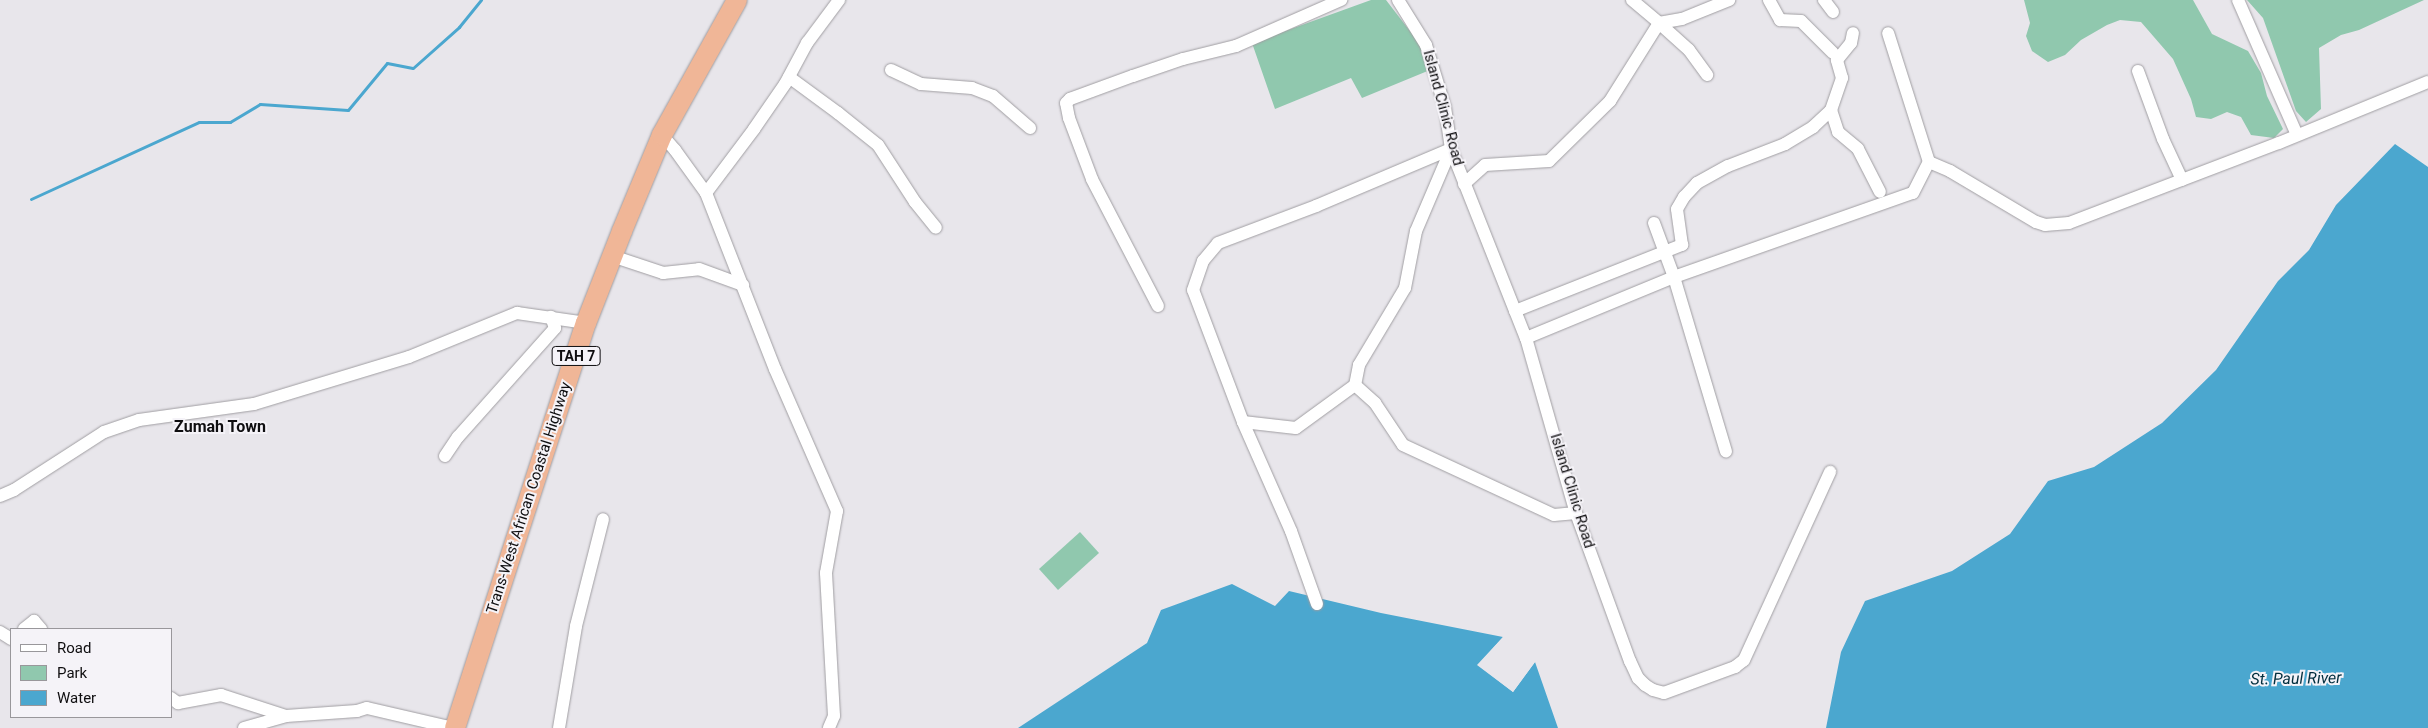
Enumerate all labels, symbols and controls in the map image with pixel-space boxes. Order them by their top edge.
street label: Island Clinic Road [1419,48,1467,168]
road number: TAH 7 [551,344,601,368]
street label: Trans-West African Coastal Highway [483,380,575,616]
district label: Zumah Town [174,417,266,437]
street label: Island Clinic Road [1546,431,1598,551]
legend [10,628,172,718]
text: Road [57,639,91,657]
text: Park [57,664,87,682]
water label: St. Paul River [2250,669,2342,689]
text: Water [57,689,96,707]

